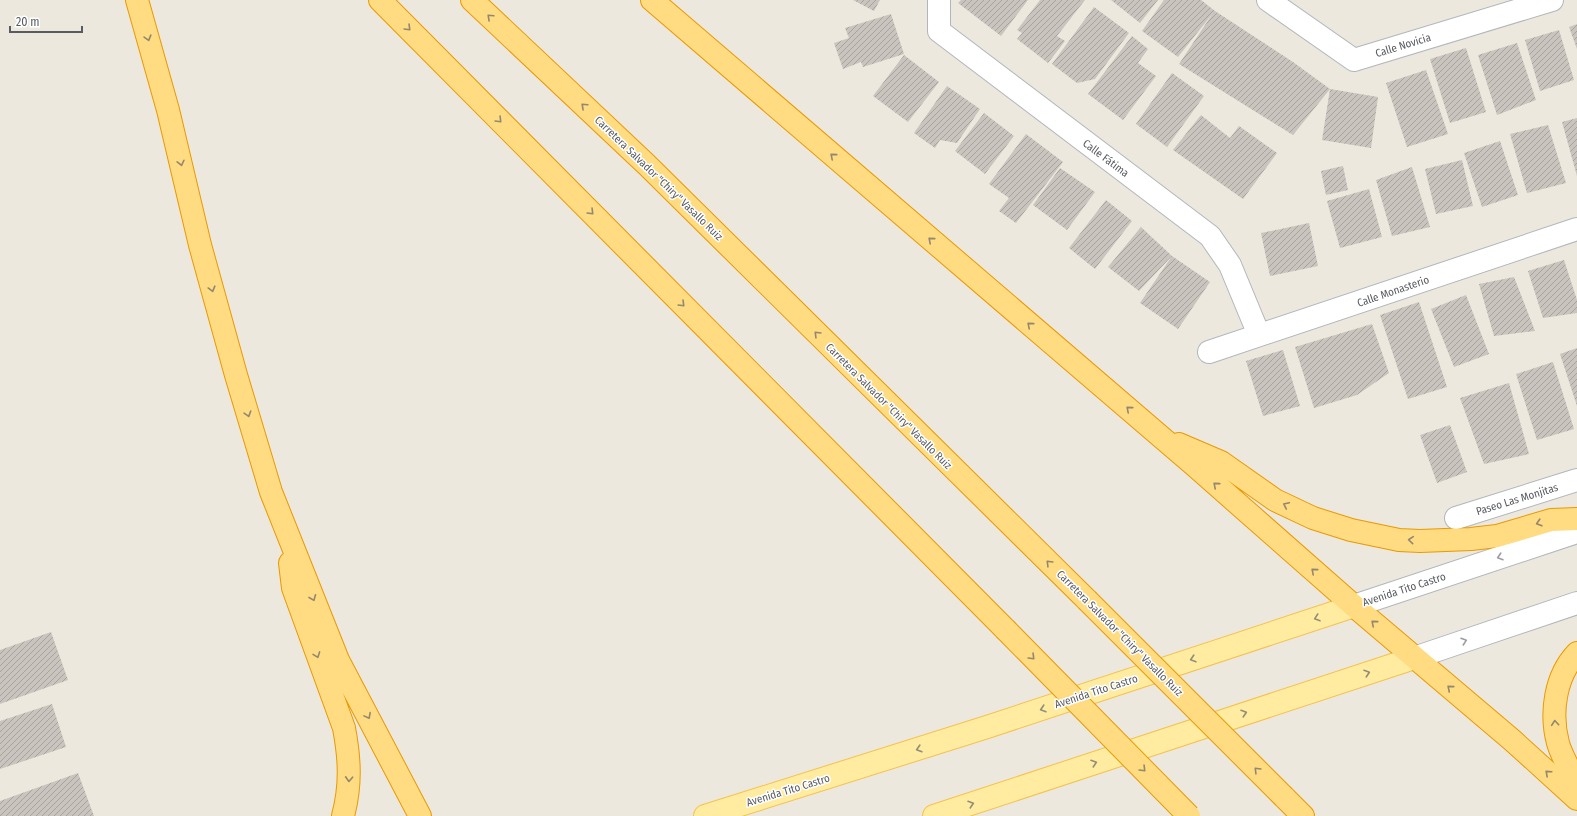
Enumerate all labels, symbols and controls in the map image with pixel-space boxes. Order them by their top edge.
scale bar [10,8,82,34]
one-way arrow [487,14,495,21]
text: 20 m [16,15,40,29]
one-way arrow [403,23,411,31]
street label: Calle Novicia [1374,31,1433,60]
one-way arrow [143,34,152,41]
one-way arrow [581,103,589,111]
street label: Carretera Salvador "Chiry" Vasallo Ruiz [592,114,726,244]
one-way arrow [494,115,502,123]
street label: Calle Fátima [1080,137,1131,180]
one-way arrow [830,153,837,160]
one-way arrow [176,160,184,167]
one-way arrow [586,207,594,215]
one-way arrow [929,238,936,245]
street label: Calle Monasterio [1355,273,1431,310]
one-way arrow [207,286,216,293]
one-way arrow [677,299,685,307]
one-way arrow [1028,322,1035,329]
one-way arrow [814,331,822,339]
street label: Carretera Salvador "Chiry" Vasallo Ruiz [823,341,955,473]
one-way arrow [1126,407,1134,414]
one-way arrow [243,411,252,418]
street label: Paseo Las Monjitas [1475,481,1560,518]
one-way arrow [1213,482,1221,489]
one-way arrow [1283,502,1291,510]
one-way arrow [1535,518,1542,527]
one-way arrow [1408,536,1414,545]
one-way arrow [1497,552,1504,561]
one-way arrow [1046,560,1054,568]
street label: Carretera Salvador "Chiry" Vasallo Ruiz [1054,568,1186,700]
one-way arrow [1311,568,1319,575]
street label: Avenida Tito Castro [1361,570,1448,609]
one-way arrow [308,594,316,602]
one-way arrow [1313,614,1320,622]
one-way arrow [1371,621,1379,628]
one-way arrow [1461,637,1468,646]
one-way arrow [312,651,320,658]
one-way arrow [1027,652,1035,660]
one-way arrow [1190,655,1197,663]
one-way arrow [1364,669,1371,678]
street label: Avenida Tito Castro [1053,672,1140,711]
one-way arrow [1447,685,1454,692]
one-way arrow [1040,704,1047,713]
one-way arrow [1240,710,1247,718]
one-way arrow [363,712,370,719]
one-way arrow [1550,720,1559,726]
one-way arrow [916,744,923,753]
one-way arrow [1090,759,1097,768]
one-way arrow [1138,764,1146,772]
one-way arrow [1254,767,1261,775]
one-way arrow [1545,770,1553,778]
street label: Avenida Tito Castro [745,772,832,809]
one-way arrow [345,776,354,782]
one-way arrow [967,800,974,809]

